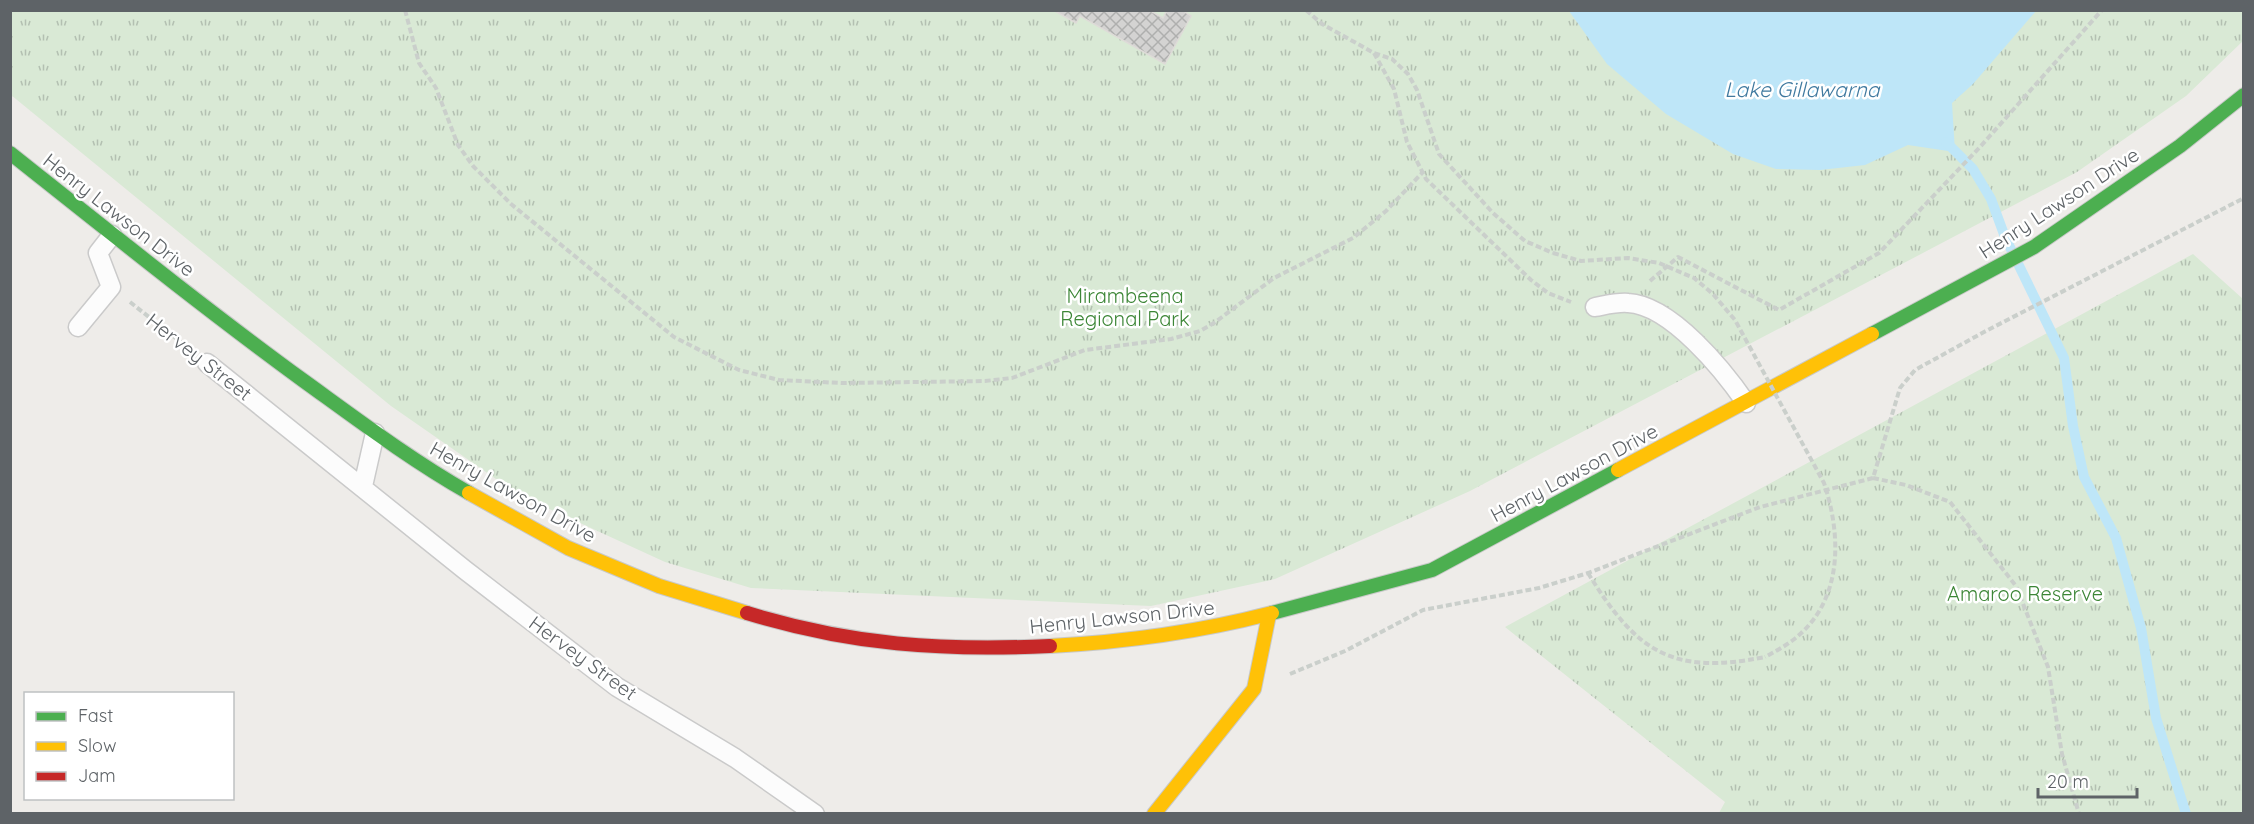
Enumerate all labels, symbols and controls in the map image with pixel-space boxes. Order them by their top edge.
water label: Lake Gillawarna [1724,76,1881,102]
street label: Henry Lawson Drive [1974,141,2144,264]
street label: Henry Lawson Drive [38,148,200,282]
park label: Mirambeena Regional Park [1060,283,1190,331]
street label: Hervey Street [141,307,257,406]
street label: Henry Lawson Drive [1486,418,1662,527]
street label: Henry Lawson Drive [426,436,601,548]
park label: Amaroo Reserve [1947,581,2103,606]
street label: Henry Lawson Drive [1028,594,1216,639]
street label: Hervey Street [524,610,642,705]
legend [24,692,234,800]
text: Fast [78,704,113,727]
text: Slow [78,734,116,757]
scale bar [2038,761,2137,799]
text: Jam [78,764,116,787]
text: 20 m [2047,770,2089,793]

